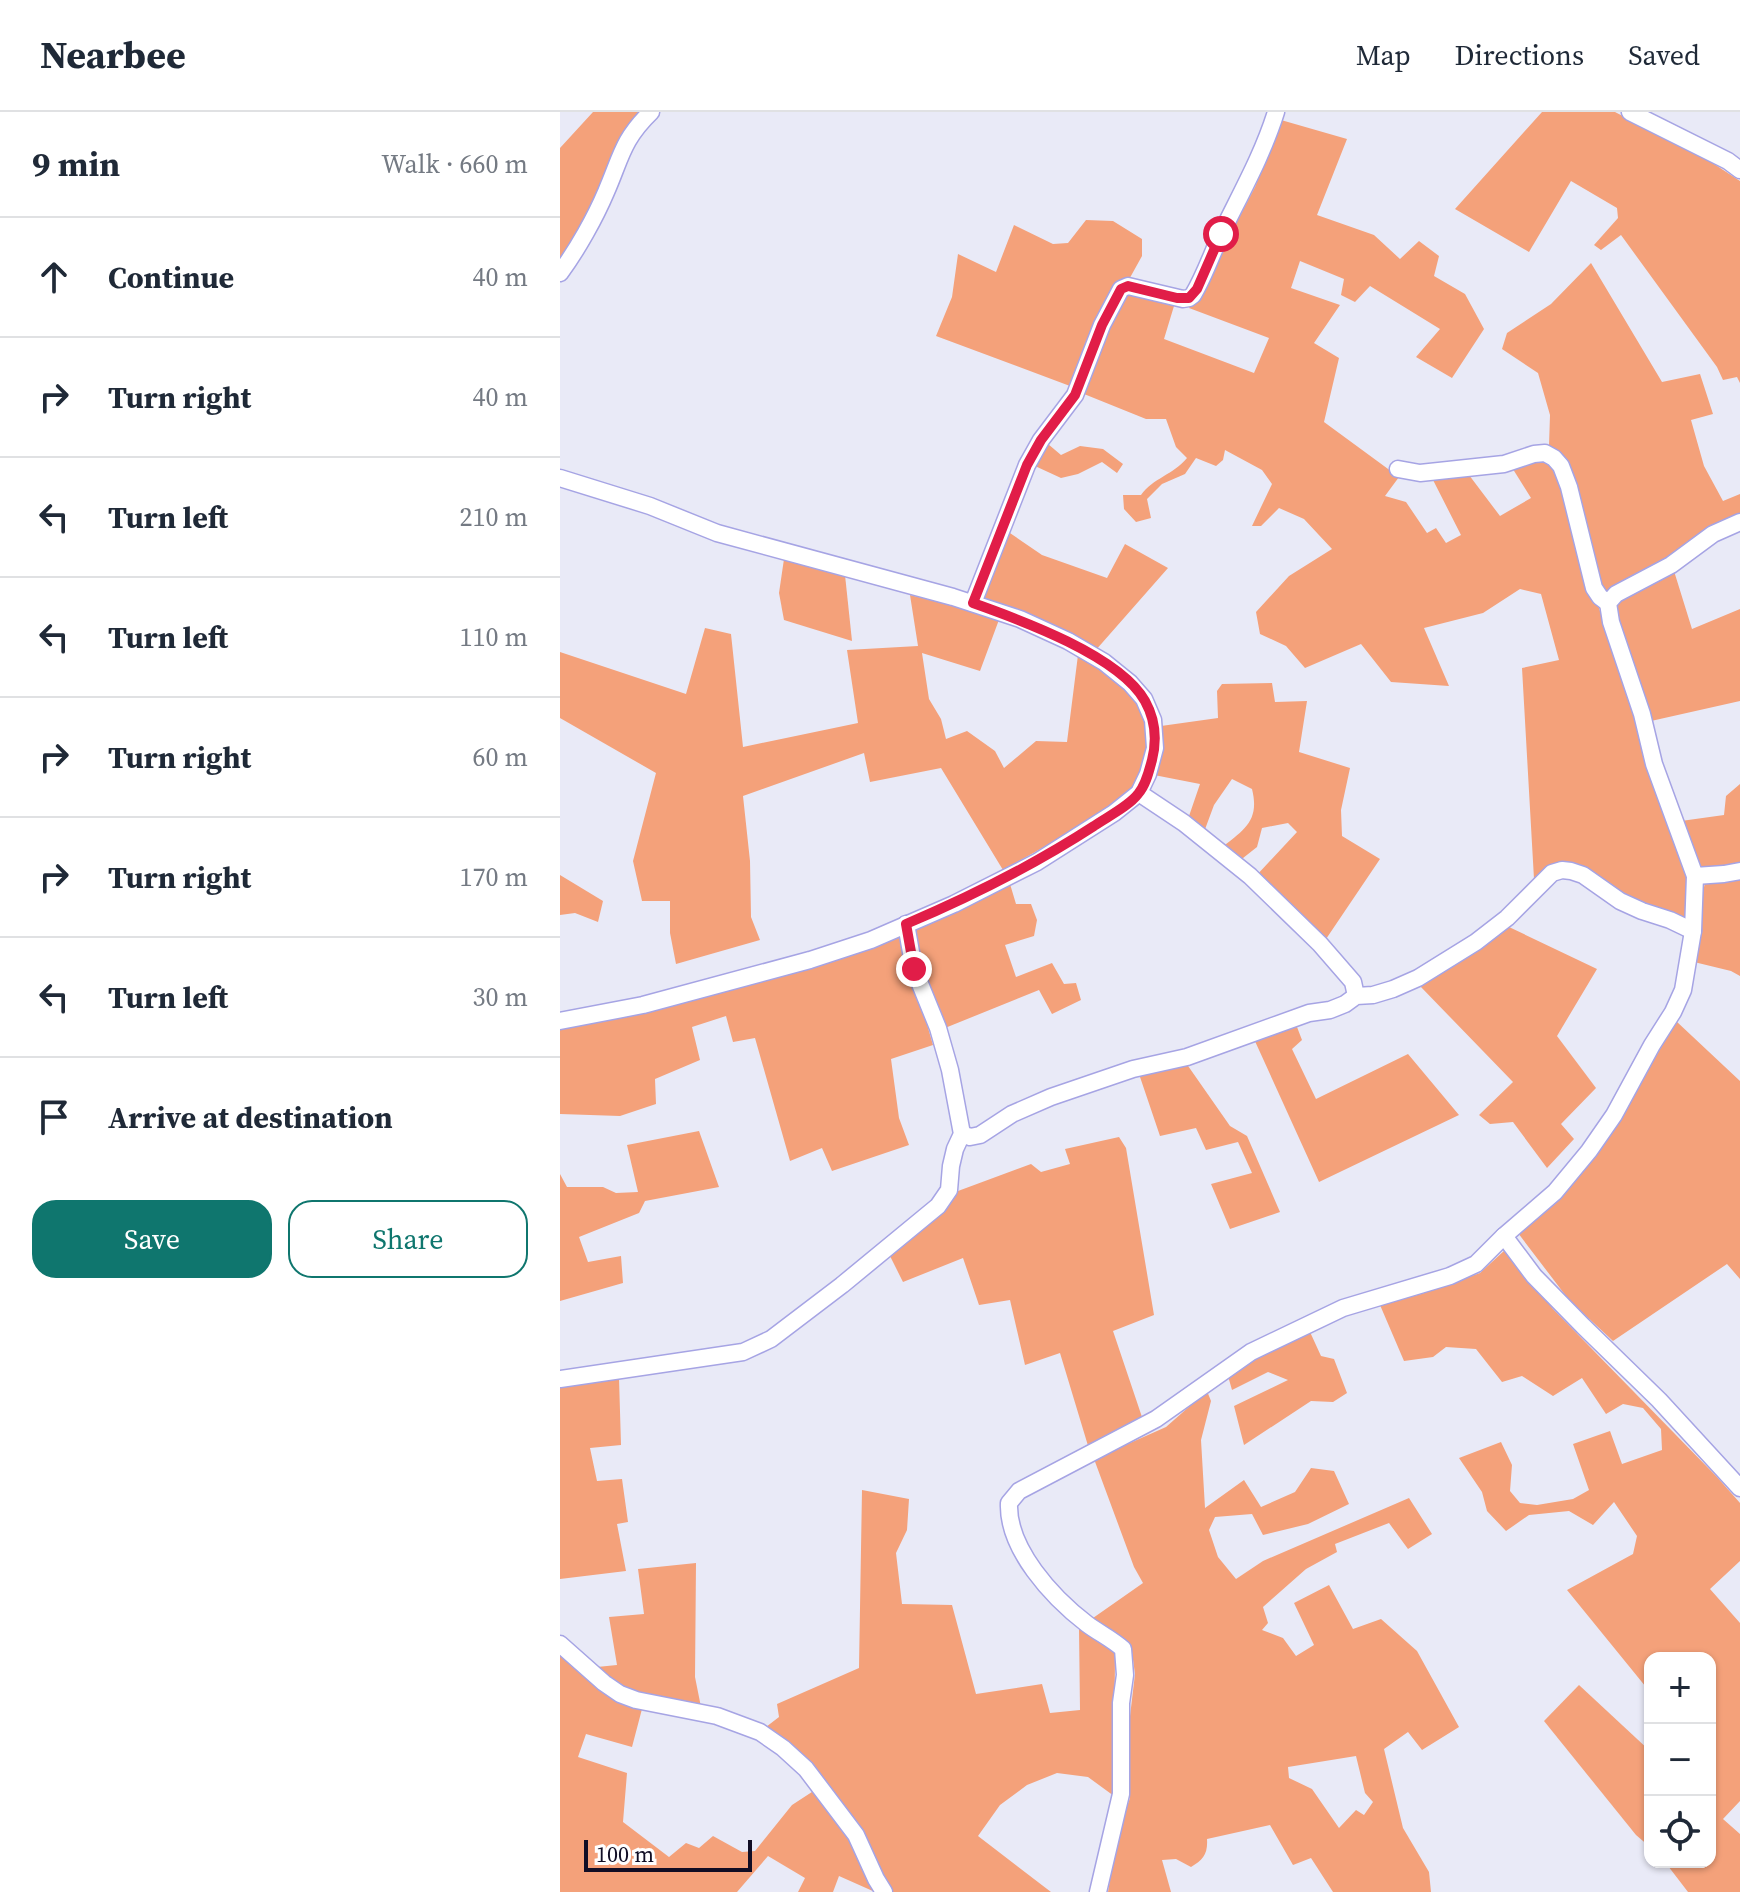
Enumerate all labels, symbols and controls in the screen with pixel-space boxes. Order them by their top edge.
text: Nearbee [40,29,186,81]
text: Map [1356,36,1411,74]
text: Directions [1455,36,1584,74]
text: Saved [1628,36,1700,74]
text: 9 min [32,141,120,187]
text: Walk · 660 m [381,146,528,182]
route start [1203,216,1239,252]
icon: ahead [32,255,76,299]
text: Continue [108,257,234,298]
text: 40 m [473,259,528,295]
icon: right [32,375,76,419]
text: Turn right [108,377,251,418]
text: 40 m [473,379,528,415]
icon: left [32,495,76,539]
text: Turn left [108,497,228,538]
text: 210 m [460,499,528,535]
icon: left [32,615,76,659]
text: Turn left [108,617,228,658]
text: 110 m [460,619,528,655]
icon: right [32,735,76,779]
text: Turn right [108,737,251,778]
text: 60 m [473,739,528,775]
icon: right [32,855,76,899]
text: Turn right [108,857,251,898]
text: 170 m [460,859,528,895]
route end [896,951,932,987]
icon: left [32,975,76,1019]
text: Turn left [108,977,228,1018]
text: 30 m [473,979,528,1015]
icon: arrive [32,1095,76,1139]
text: Arrive at destination [108,1097,393,1138]
button: Save [32,1200,272,1278]
button: Share [288,1200,528,1278]
map controls [1644,1652,1716,1868]
button: + [1644,1652,1716,1724]
button: − [1644,1724,1716,1796]
button: locate [1644,1796,1716,1868]
scale bar [584,1836,752,1872]
text: 100 m [596,1839,654,1869]

